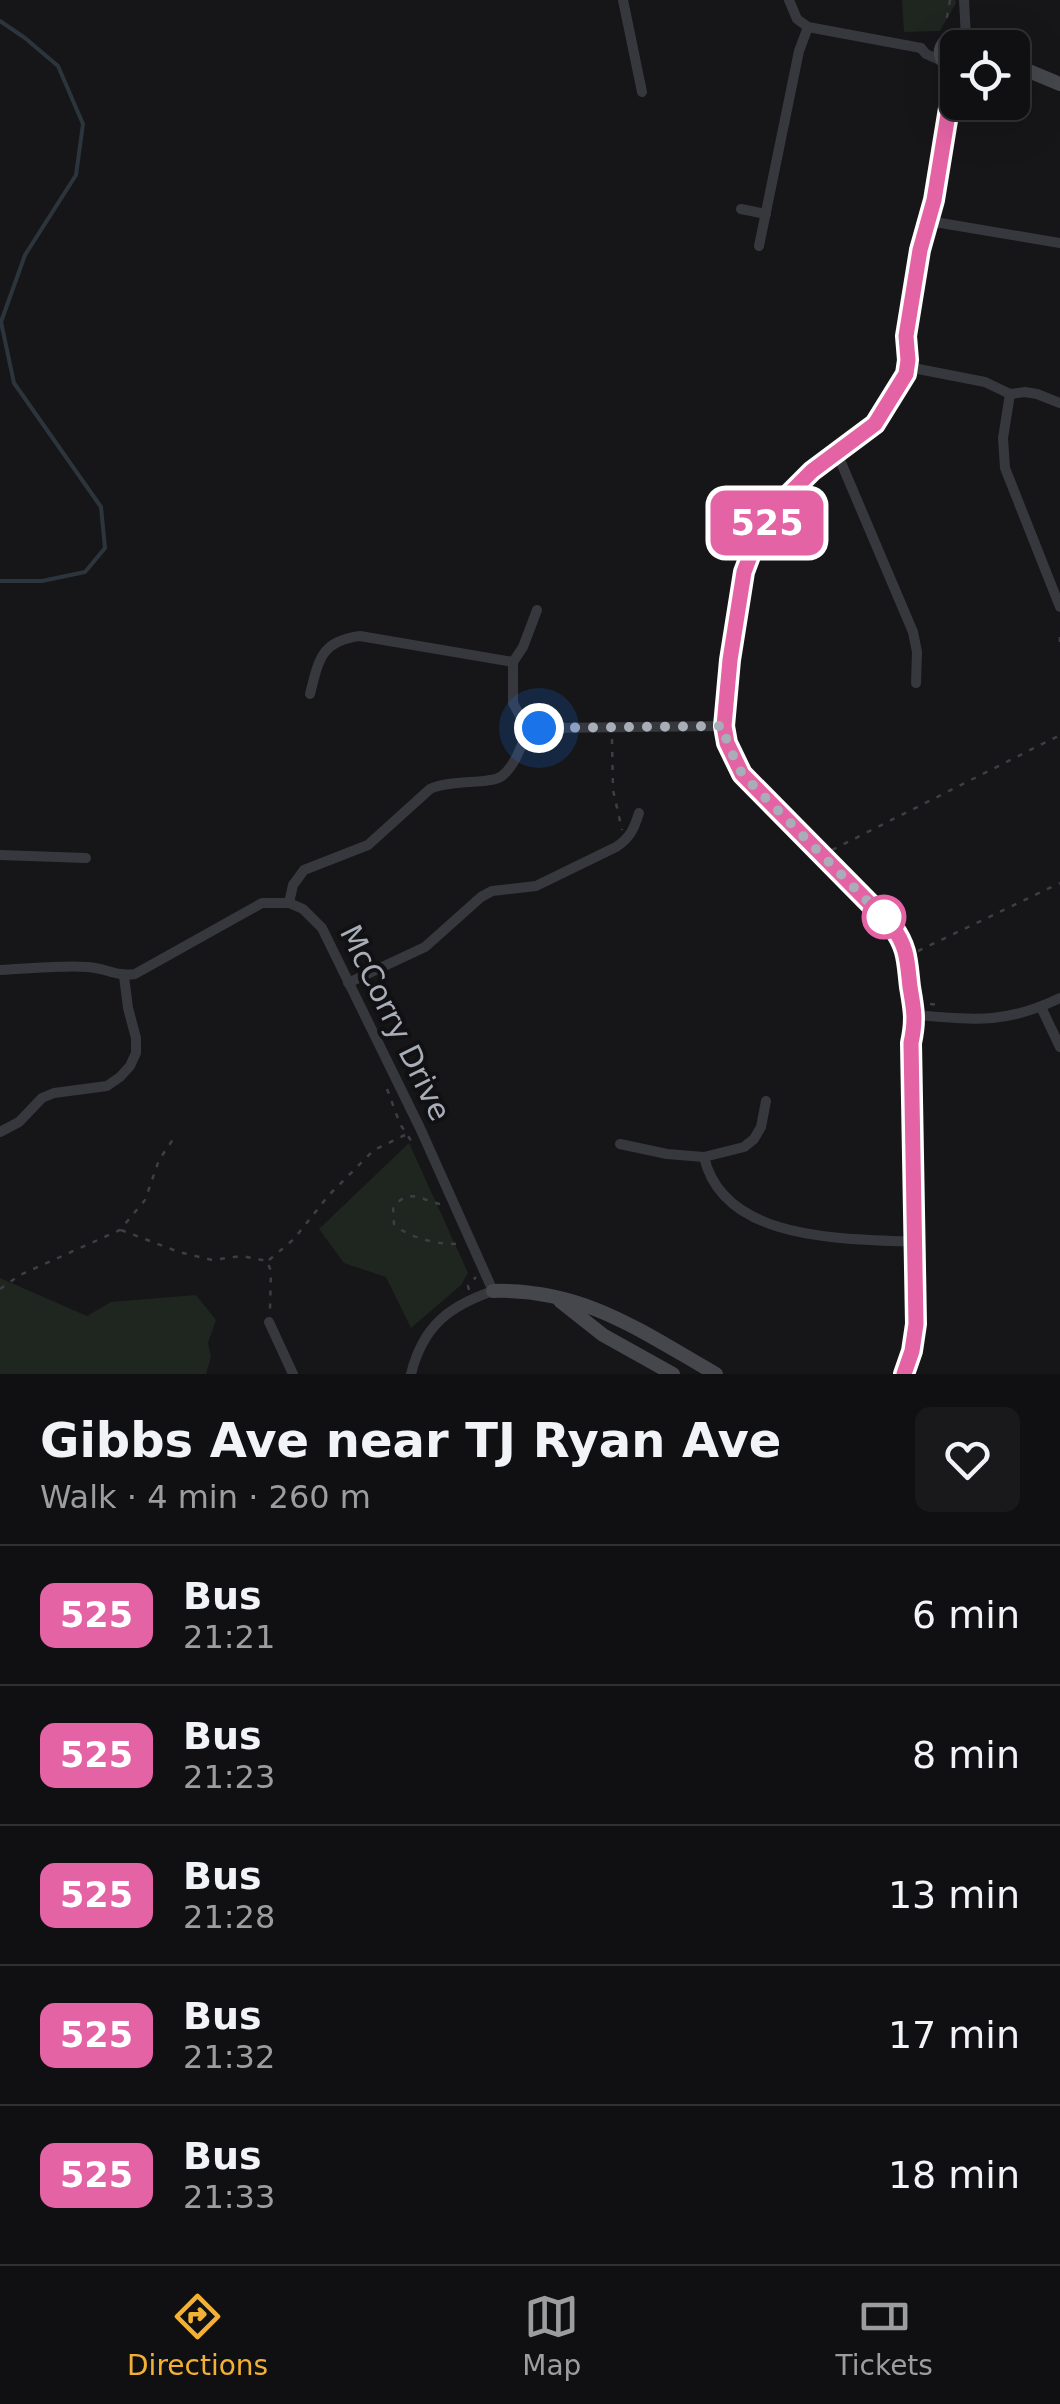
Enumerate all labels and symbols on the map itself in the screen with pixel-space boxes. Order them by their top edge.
line badge: 525 [710,490,824,556]
your location [514,703,564,753]
unlabelled marker [863,896,905,938]
street label: McCorry Drive [333,919,458,1126]

